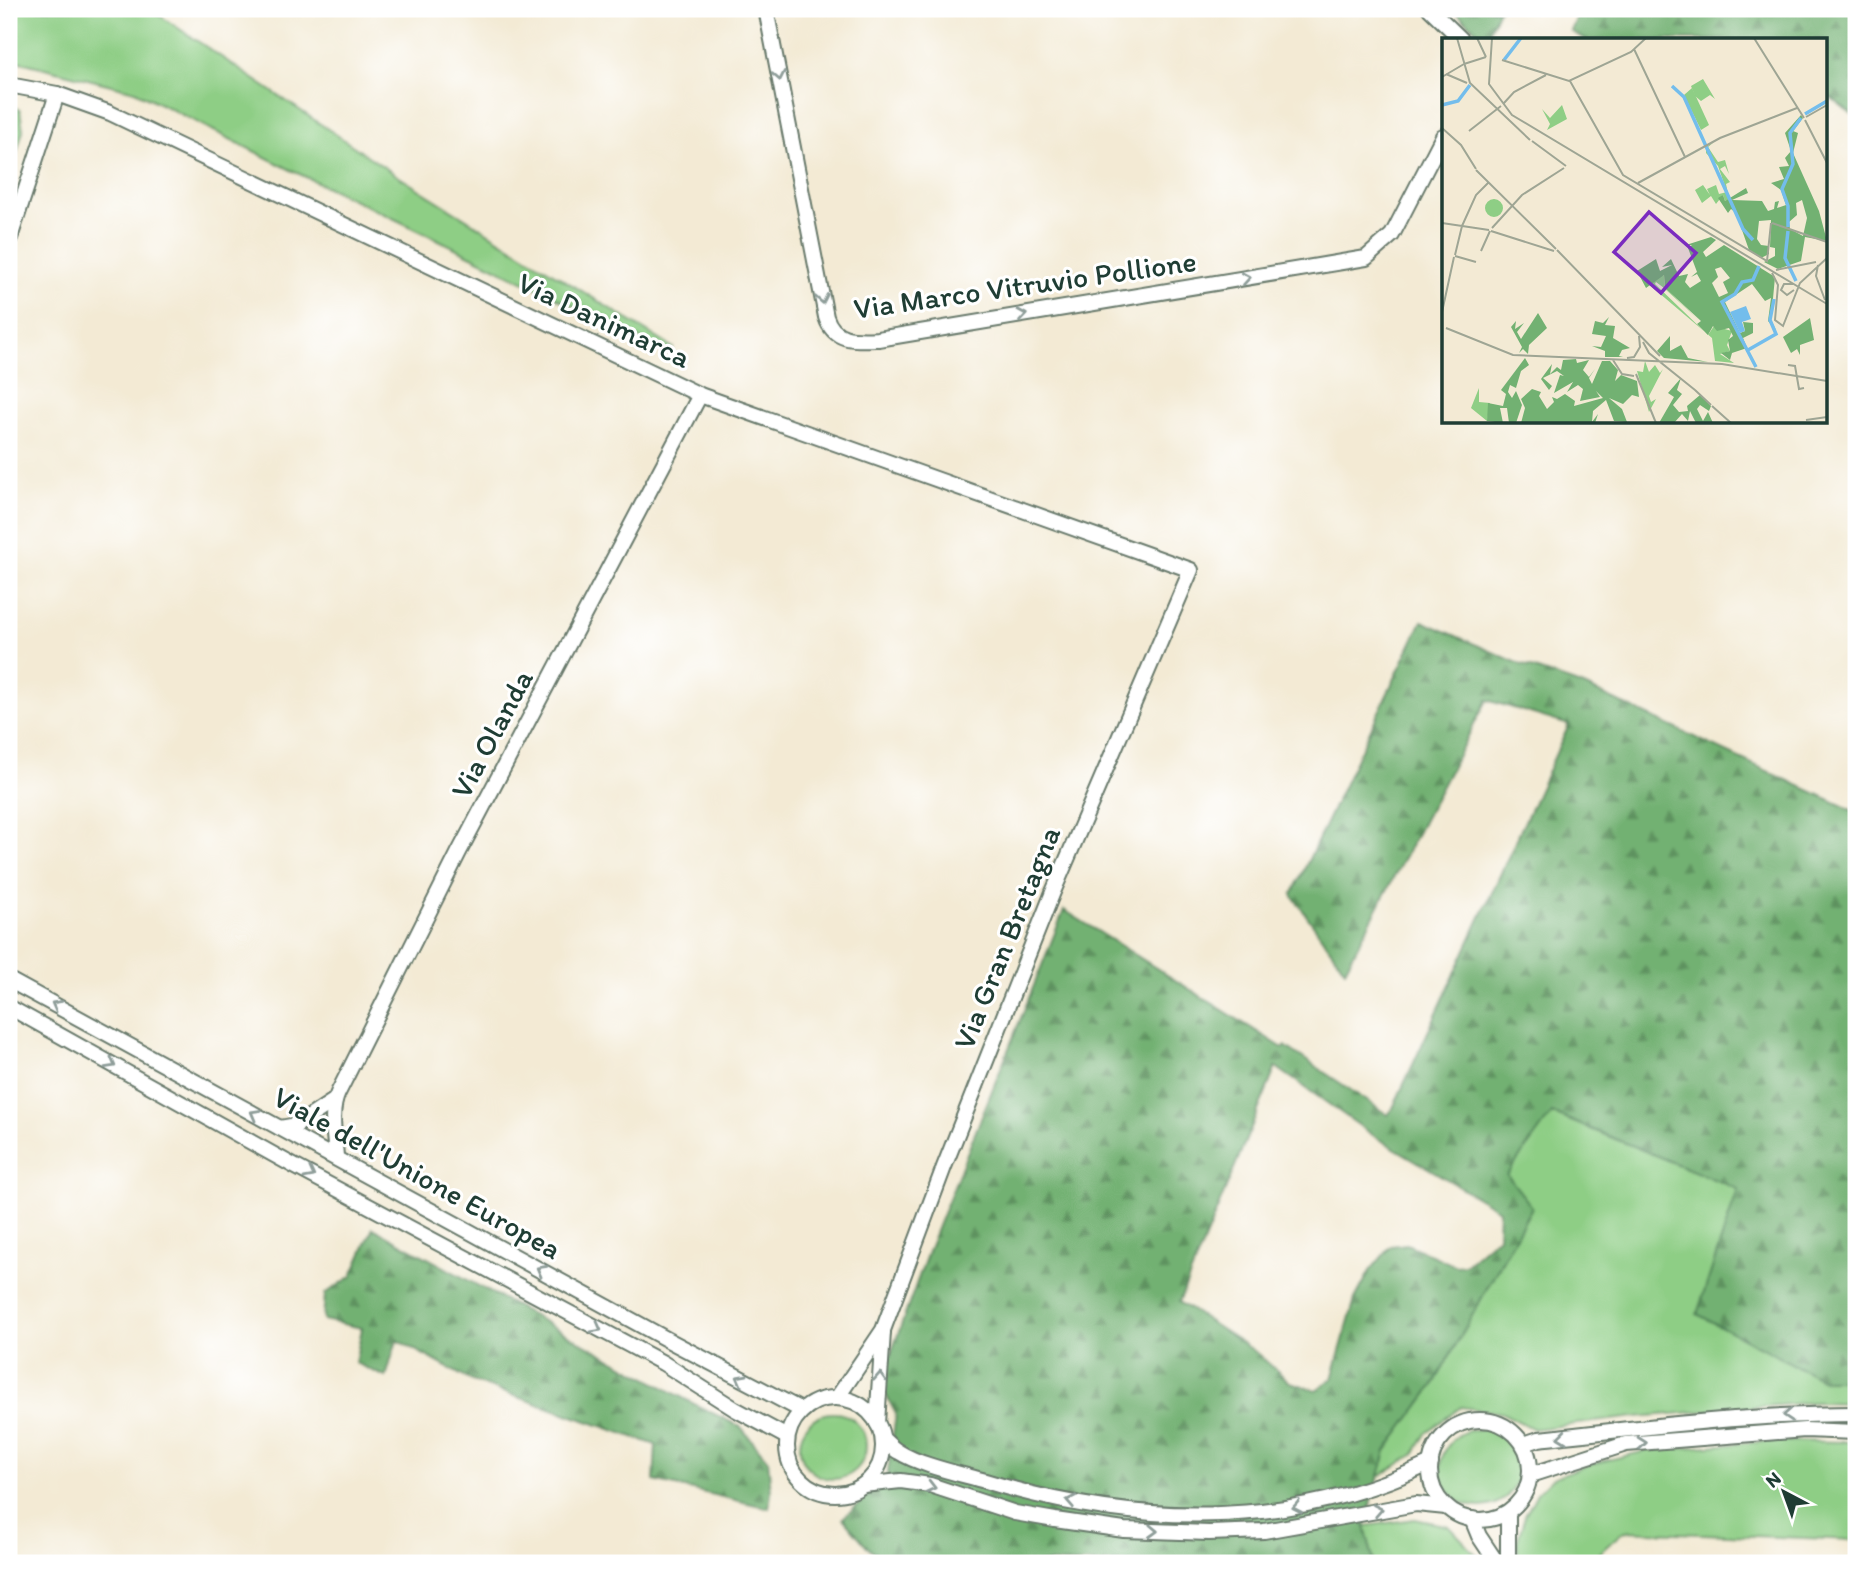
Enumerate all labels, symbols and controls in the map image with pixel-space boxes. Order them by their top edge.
inset map [1442,38,1826,424]
one-way arrow [771,70,786,82]
street label: Via Marco Vitruvio Pollione [851,242,1199,327]
street label: Via Danimarca [512,263,697,376]
one-way arrow [1240,271,1252,286]
one-way arrow [814,293,829,305]
one-way arrow [1016,308,1028,323]
street label: Via Olanda [442,663,541,805]
street label: Via Gran Bretagna [945,820,1068,1055]
one-way arrow [50,1000,63,1013]
one-way arrow [104,1056,116,1069]
street label: Viale dell'Unione Europea [267,1078,568,1267]
one-way arrow [250,1109,262,1122]
one-way arrow [303,1166,315,1180]
one-way arrow [536,1265,548,1278]
one-way arrow [590,1319,602,1333]
one-way arrow [872,1371,887,1382]
one-way arrow [736,1374,748,1387]
one-way arrow [1782,1407,1793,1422]
one-way arrow [1556,1429,1567,1444]
one-way arrow [1637,1436,1648,1451]
north arrow [1750,1456,1820,1526]
text: N [1761,1467,1786,1492]
one-way arrow [924,1479,936,1493]
one-way arrow [1065,1494,1077,1509]
one-way arrow [1291,1498,1303,1513]
one-way arrow [1372,1503,1384,1518]
one-way arrow [1148,1523,1159,1538]

